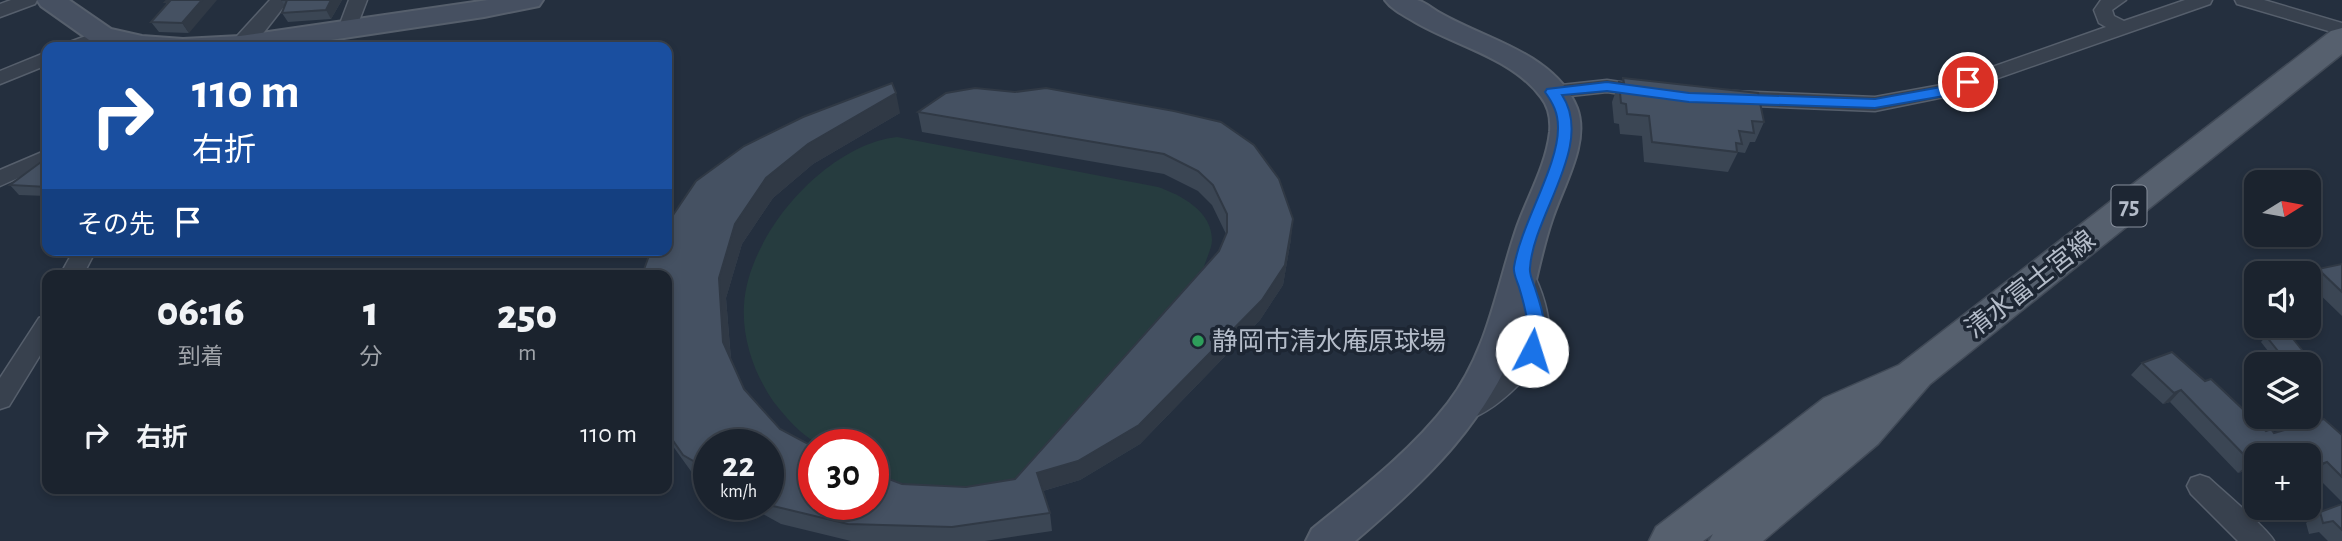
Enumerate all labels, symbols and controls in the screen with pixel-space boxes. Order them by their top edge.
pin [1938,52,1998,112]
icon: arrive [1949,63,1987,101]
text: 110 m [192,68,300,117]
icon: right [77,70,168,161]
text: 右折 [192,134,256,166]
north arrow [2244,170,2320,247]
map controls [2244,170,2321,520]
road number: 75 [2112,186,2146,226]
icon: arrive [169,203,207,241]
text: その先 [77,212,155,238]
street label: 清水富士宮線 [1961,226,2100,343]
button: sound [2244,261,2321,338]
text: 06:16 [157,291,245,333]
text: 1 [363,291,379,333]
text: 250 [497,294,557,336]
position arrow [1495,314,1569,388]
place label: 静岡市清水庵原球場 [1212,327,1446,355]
marker: 静岡市清水庵原球場 [1190,333,1206,349]
text: m [518,342,536,365]
text: 到着 [178,346,224,369]
text: 分 [359,346,382,369]
button: layers [2244,352,2321,429]
icon: right [77,416,115,454]
text: 110 m [580,421,637,447]
text: 右折 [136,425,188,451]
speed limit sign: 30 [798,429,889,520]
button: + [2244,443,2321,520]
text: 22 [722,448,755,483]
text: km/h [720,483,757,501]

